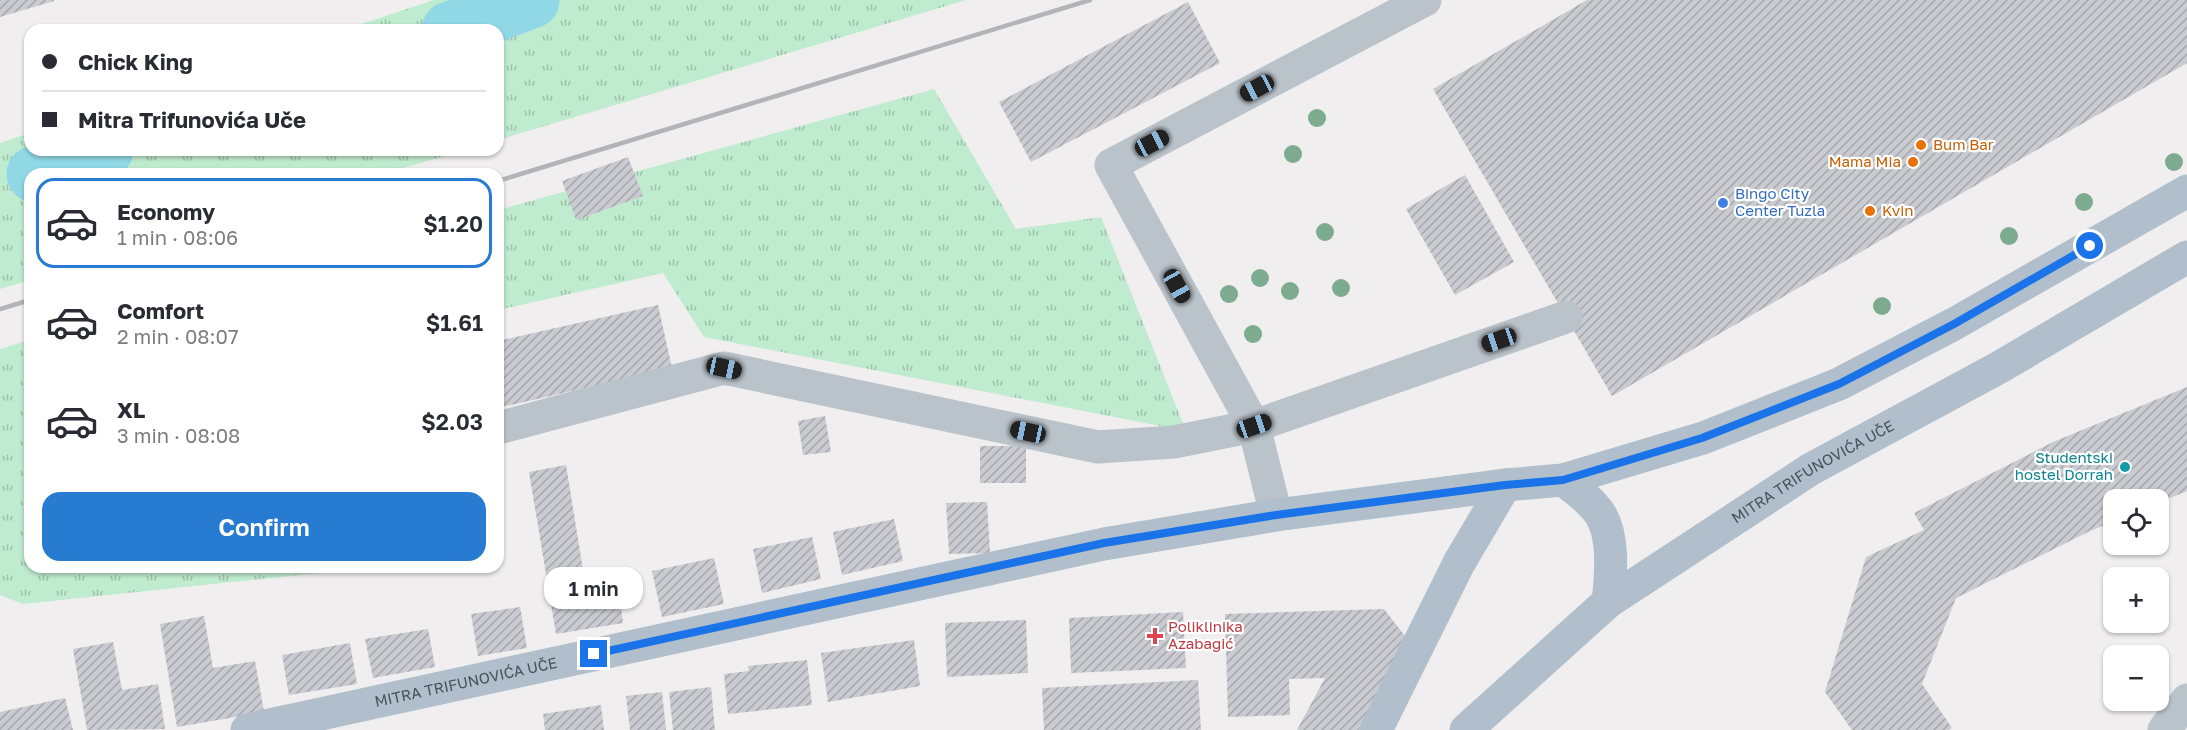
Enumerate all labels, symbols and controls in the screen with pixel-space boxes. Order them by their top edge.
text: Chick King [78,48,193,75]
car [1237,72,1277,104]
text: Mitra Trifunovića Uče [78,106,306,133]
car [1132,127,1172,159]
place label: Bum Bar [1933,135,1994,153]
marker: Bum Bar [1914,138,1928,152]
place label: Mama Mia [1829,152,1901,170]
marker: Mama Mia [1906,155,1920,169]
place label: Bingo City Center Tuzla [1735,184,1825,219]
icon: car [45,196,99,250]
marker: Bingo City Center Tuzla [1716,196,1730,210]
text: Economy [117,198,215,225]
place label: Kvin [1882,201,1913,219]
marker: Kvin [1863,204,1877,218]
text: $1.20 [423,210,483,237]
text: 1 min · 08:06 [117,225,238,249]
route start [2076,232,2103,259]
car [1160,266,1194,306]
icon: car [45,295,99,349]
text: Comfort [117,297,204,324]
text: $1.61 [426,309,483,336]
text: 2 min · 08:07 [117,324,239,348]
car [1479,326,1519,354]
car [705,355,743,381]
icon: car [45,394,99,448]
text: XL [117,396,145,423]
text: $2.03 [421,408,483,435]
car [1234,412,1274,440]
street label: MITRA TRIFUNOVIĆA UČE [1728,416,1897,527]
car [1009,419,1047,445]
text: 3 min · 08:08 [117,423,240,447]
place label: Studentski hostel Dorrah [2015,448,2113,483]
marker: Studentski hostel Dorrah [2118,460,2132,474]
map controls [2103,489,2169,711]
button: locate [2103,489,2169,555]
button: Confirm [42,492,486,561]
callout: 1 min [544,567,644,609]
button: + [2103,567,2169,633]
text: 1 min [568,576,619,600]
place label: Poliklinika Azabagić [1168,617,1243,652]
marker: Poliklinika Azabagić [1146,627,1164,645]
route end [580,640,607,667]
button: − [2103,645,2169,711]
street label: MITRA TRIFUNOVIĆA UČE [373,653,559,710]

